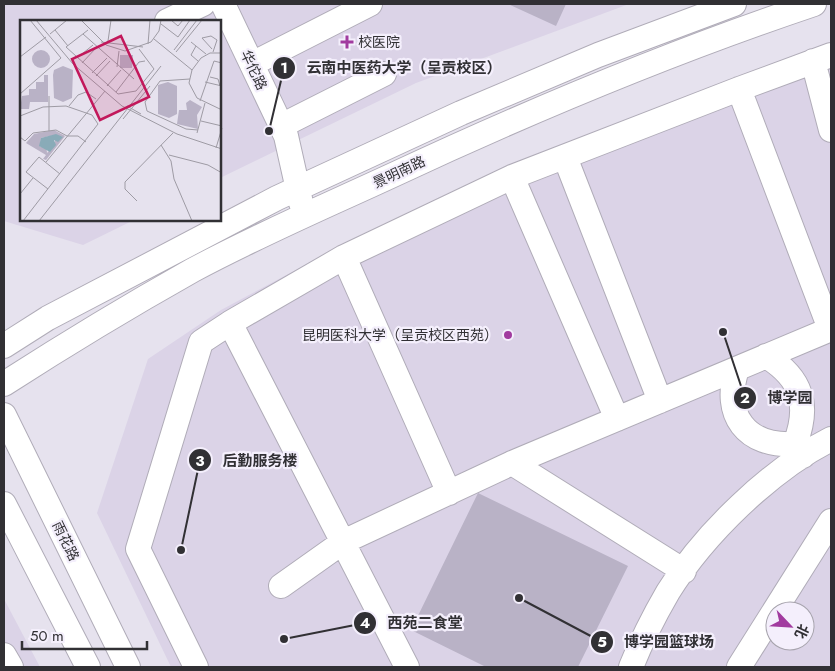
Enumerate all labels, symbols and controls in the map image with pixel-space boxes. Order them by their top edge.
inset map [20,20,221,221]
place label: 校医院 [358,32,400,52]
marker: 校医院 [340,35,354,49]
street label: 华佗路 [236,47,272,93]
callout: 云南中医药大学（呈贡校区） [272,53,512,83]
text: 1 [280,57,288,79]
text: 云南中医药大学（呈贡校区） [306,57,502,79]
street label: 景明南路 [369,151,429,193]
place label: 昆明医科大学（呈贡校区西苑） [302,325,498,345]
marker: 昆明医科大学（呈贡校区西苑） [502,329,514,341]
callout: 博学园 [732,383,822,413]
text: 2 [740,387,750,409]
text: 博学园 [767,387,813,409]
callout: 后勤服务楼 [188,445,308,475]
text: 3 [195,450,205,472]
text: 后勤服务楼 [222,450,298,472]
street label: 雨花路 [48,518,84,564]
north arrow [765,601,815,651]
callout: 西苑二食堂 [353,608,473,638]
text: 4 [360,612,370,634]
text: 西苑二食堂 [387,612,463,634]
scale bar [22,618,148,650]
text: 北 [790,621,814,642]
text: 50 m [30,625,64,647]
callout: 博学园篮球场 [589,627,724,657]
text: 5 [597,631,607,653]
text: 博学园篮球场 [624,631,714,653]

